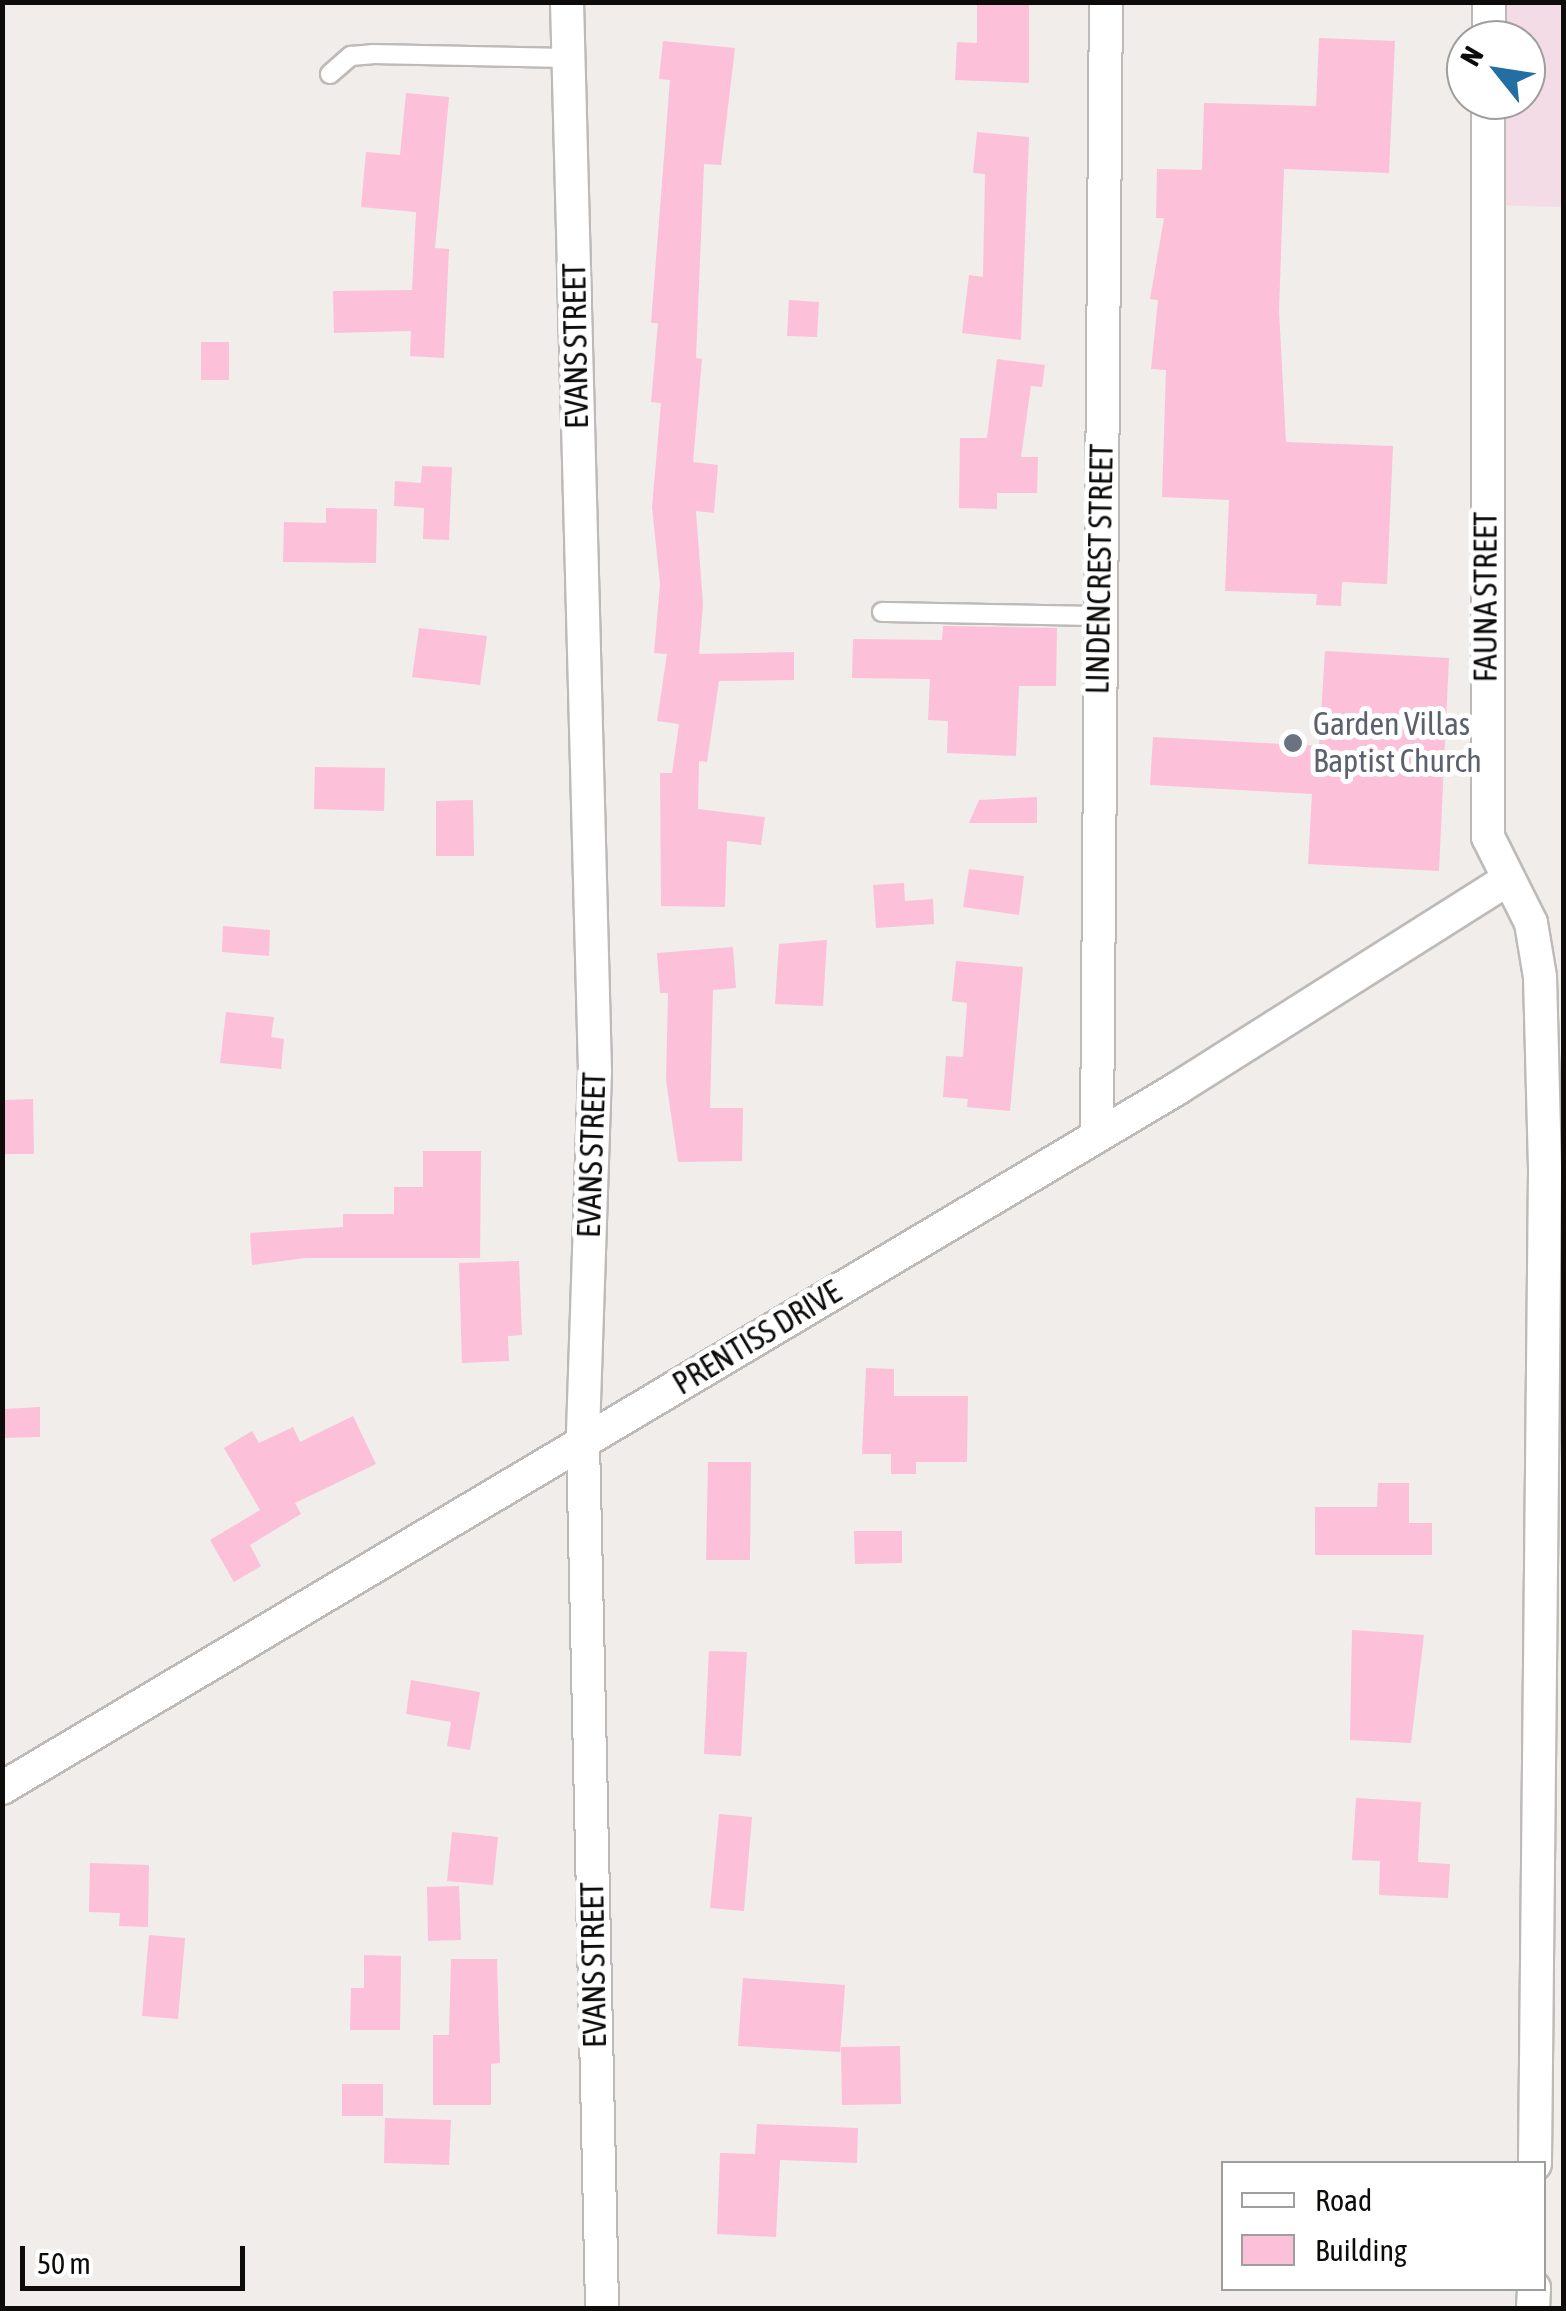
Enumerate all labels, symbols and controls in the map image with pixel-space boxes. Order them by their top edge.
north arrow [1446,20,1546,120]
text: N [1454,41,1490,71]
street label: EVANS STREET [555,263,597,429]
street label: LINDENCREST STREET [1079,443,1121,695]
street label: FAUNA STREET [1467,512,1505,682]
place label: Garden Villas Baptist Church [1313,706,1482,781]
marker: Garden Villas Baptist Church [1282,732,1304,754]
street label: EVANS STREET [570,1071,614,1239]
street label: PRENTISS DRIVE [666,1273,848,1403]
street label: EVANS STREET [573,1882,615,2048]
legend [1221,2161,1546,2291]
text: Road [1315,2183,1372,2217]
scale bar [25,2226,250,2288]
text: Building [1315,2233,1407,2267]
text: 50 m [37,2246,91,2280]

